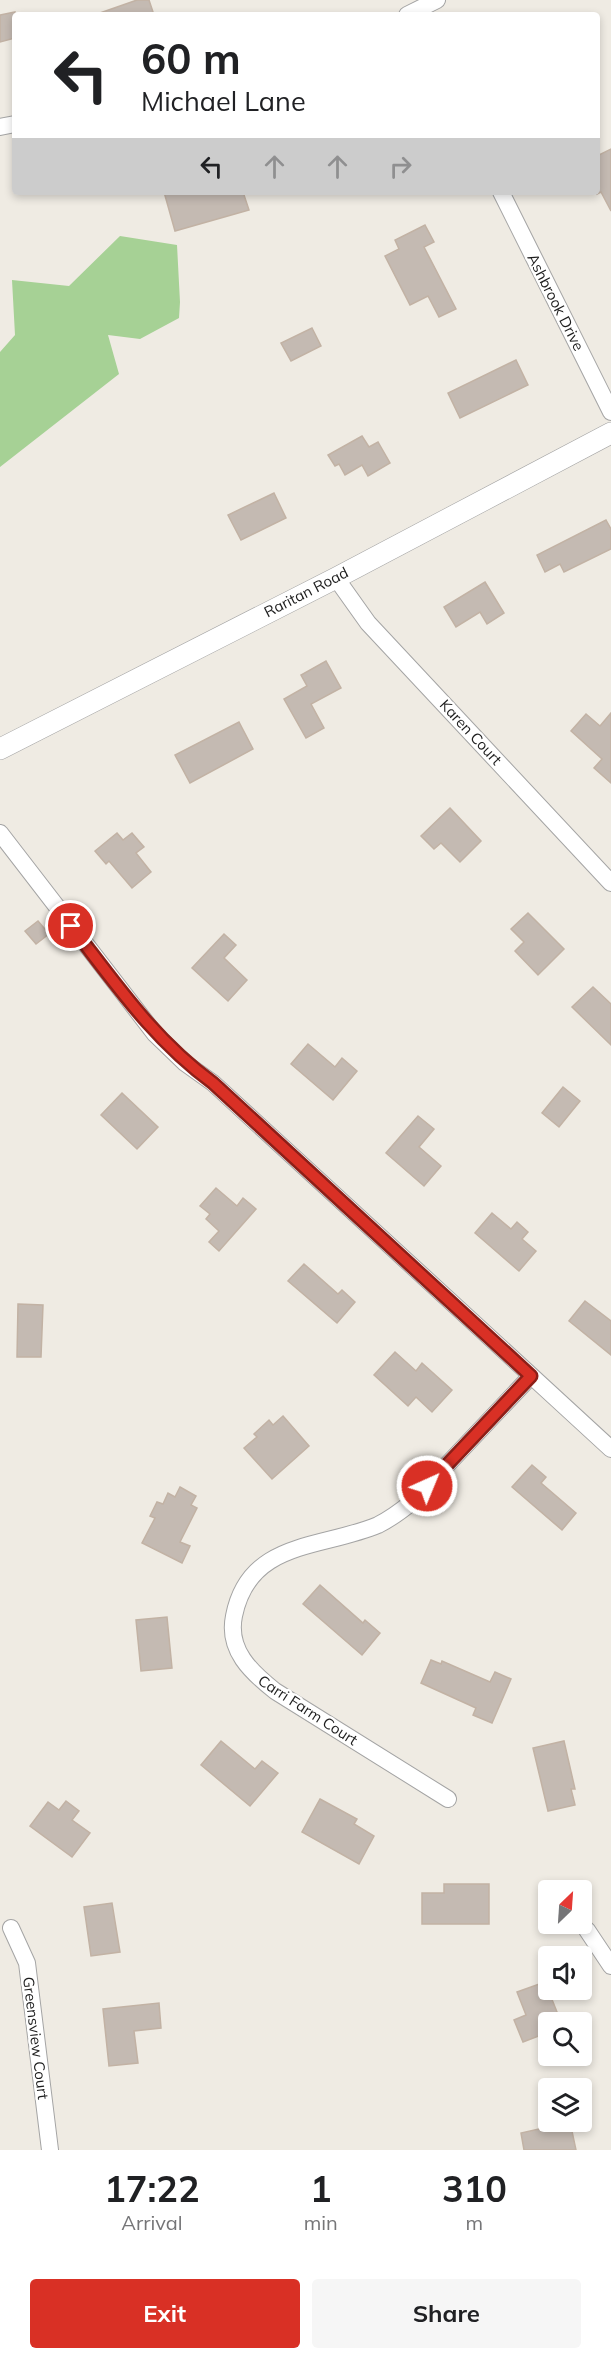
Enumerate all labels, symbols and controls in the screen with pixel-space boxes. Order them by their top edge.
text: 60 m [141,32,241,85]
icon: left [42,36,120,114]
text: Michael Lane [141,84,306,118]
icon: left [195,150,228,183]
icon: ahead [258,150,291,183]
icon: ahead [321,150,354,183]
icon: right [384,150,417,183]
street label: Ashbrook Drive [523,250,589,354]
street label: Raritan Road [261,563,351,621]
street label: Karen Court [436,695,506,769]
pin [45,900,96,951]
icon: arrive [54,909,87,942]
position arrow [395,1454,459,1518]
street label: Carri Farm Court [255,1671,361,1749]
north arrow [538,1880,592,1934]
map controls [538,1880,592,2132]
button: sound [538,1946,592,2000]
street label: Greensview Court [19,1976,53,2100]
button: search [538,2012,592,2066]
button: layers [538,2078,592,2132]
text: 17:22 [104,2166,200,2211]
text: 1 [310,2166,332,2211]
text: 310 [442,2166,507,2211]
text: Arrival [121,2210,182,2235]
text: min [304,2210,338,2235]
text: m [466,2210,483,2235]
button: Exit [30,2279,300,2348]
button: Share [312,2279,581,2348]

